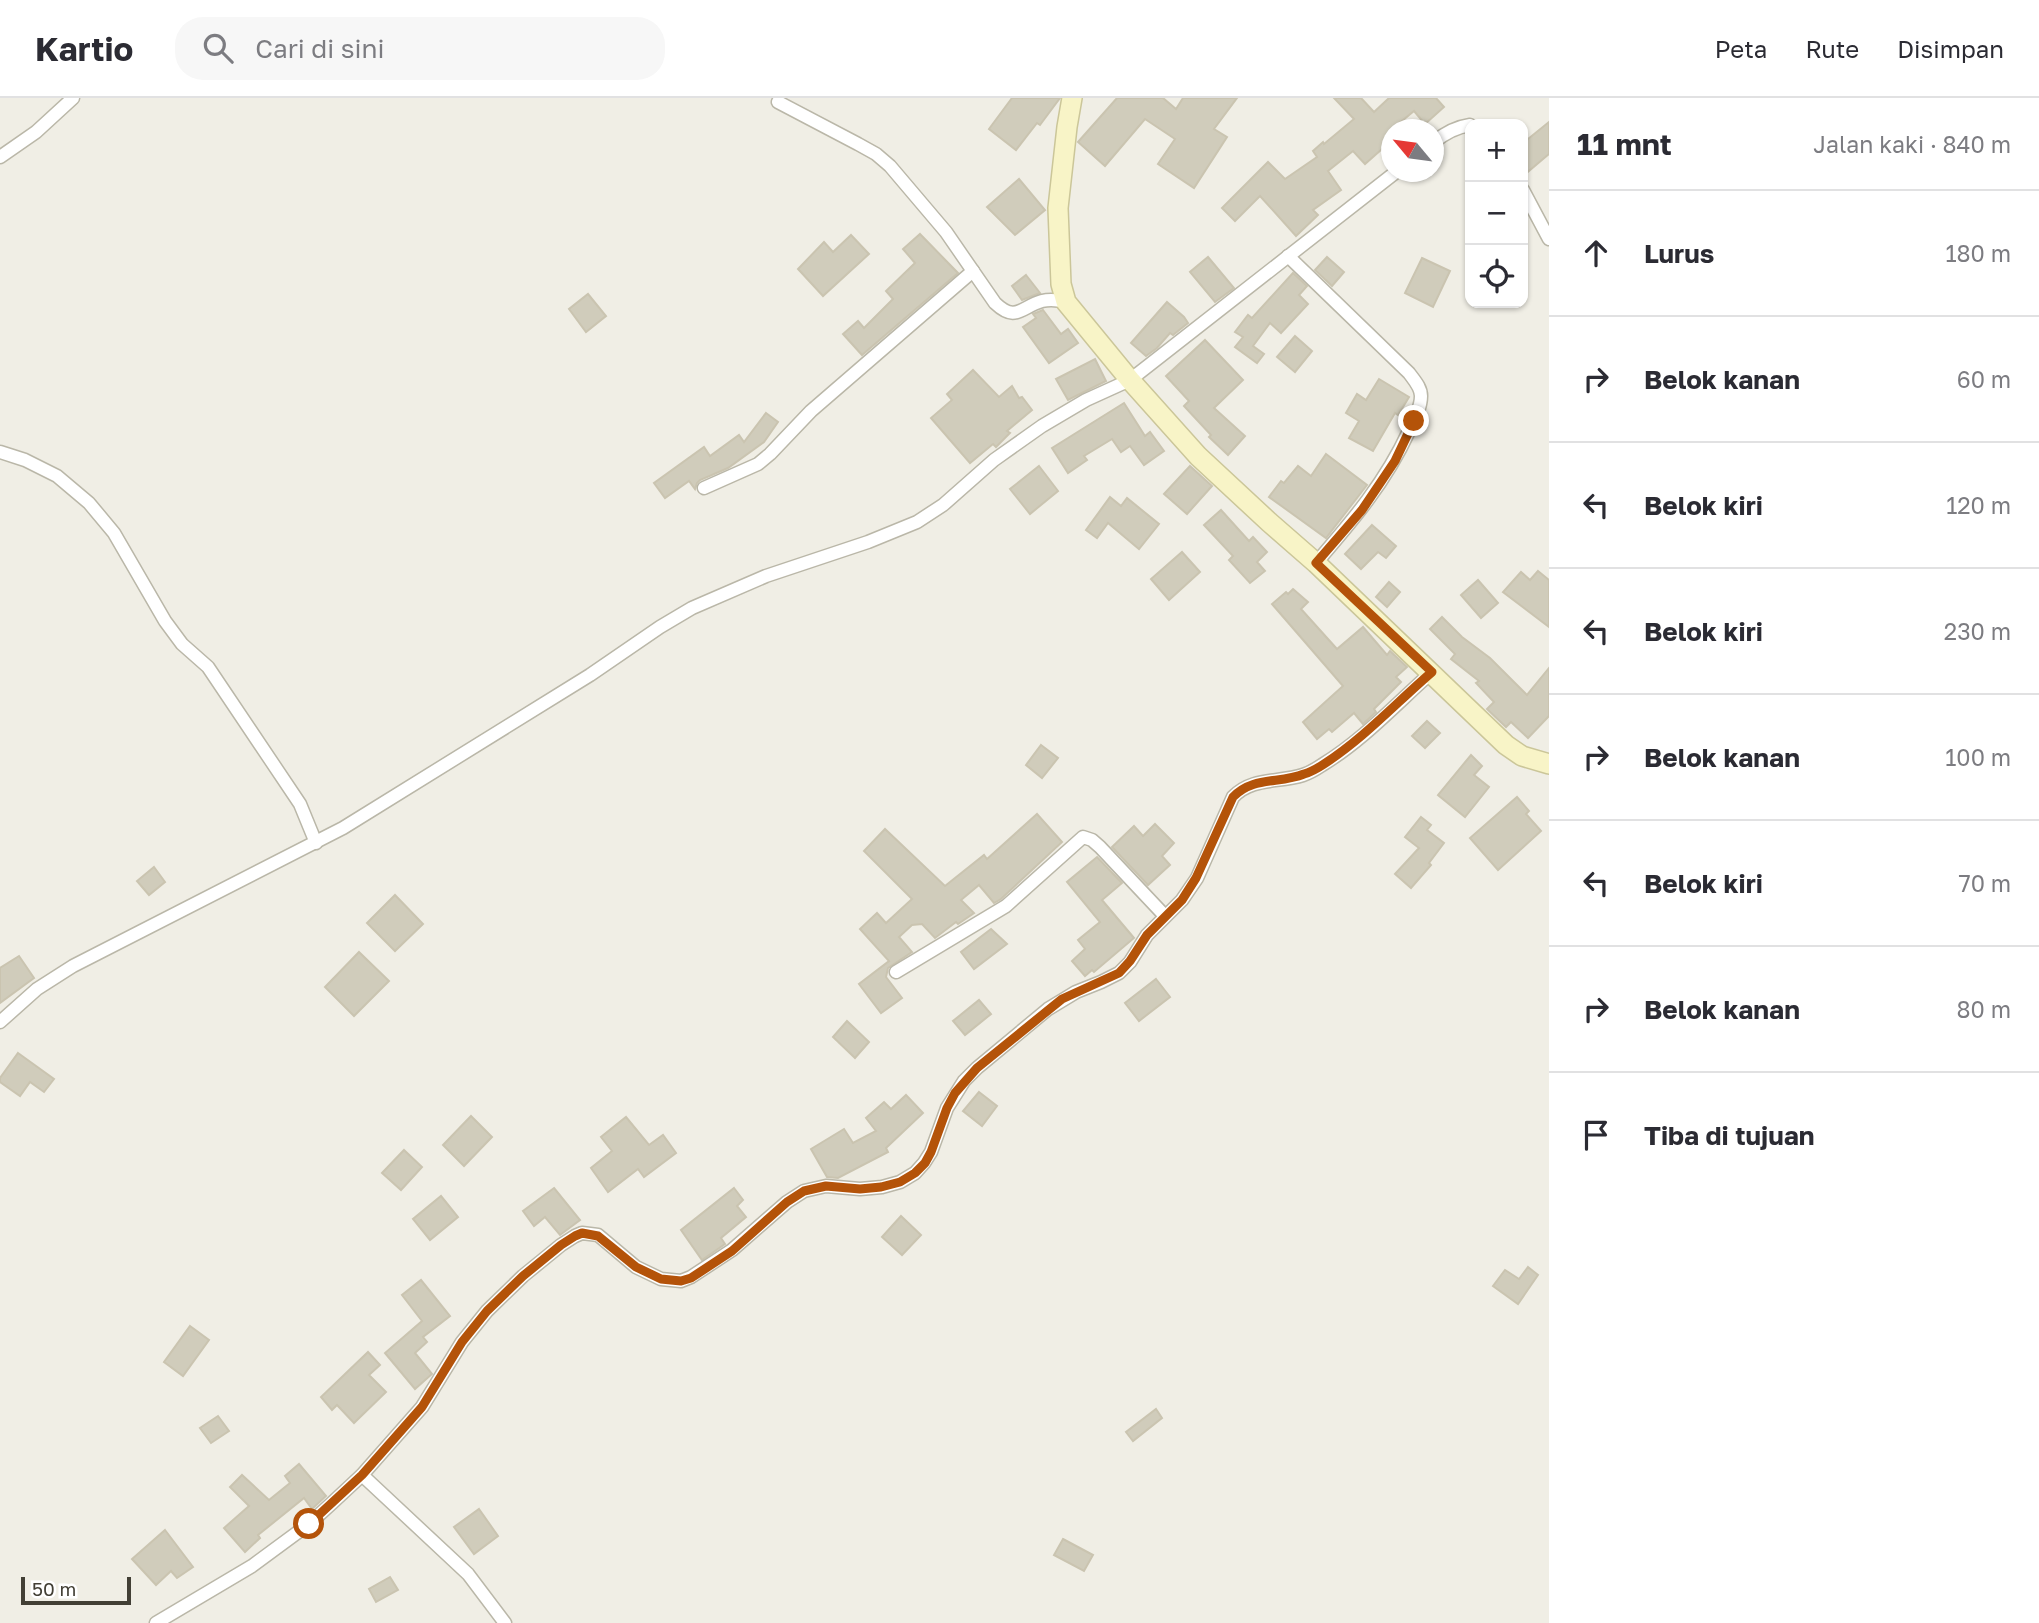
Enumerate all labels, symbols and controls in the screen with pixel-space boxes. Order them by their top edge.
search box [175,17,665,80]
text: Kartio [35,29,133,68]
icon: search [199,29,237,67]
text: Cari di sini [255,33,384,64]
text: Peta [1715,34,1767,63]
text: Rute [1805,34,1859,63]
text: Disimpan [1897,34,2004,63]
north arrow [1381,119,1444,182]
map controls [1465,119,1528,308]
button: + [1465,119,1528,182]
text: 11 mnt [1577,126,1672,162]
text: Jalan kaki · 840 m [1813,130,2011,158]
button: − [1465,182,1528,245]
icon: ahead [1577,234,1615,272]
text: Lurus [1644,238,1714,269]
text: 180 m [1945,239,2011,267]
button: locate [1465,245,1528,308]
icon: right [1577,360,1615,398]
text: Belok kanan [1644,364,1800,395]
text: 60 m [1957,365,2011,393]
route end [1398,405,1429,436]
icon: left [1577,486,1615,524]
text: Belok kiri [1644,490,1763,521]
text: 120 m [1946,491,2011,519]
icon: left [1577,612,1615,650]
text: Belok kiri [1644,616,1763,647]
text: 230 m [1944,617,2011,645]
icon: right [1577,738,1615,776]
text: Belok kanan [1644,742,1800,773]
text: 100 m [1945,743,2011,771]
icon: left [1577,864,1615,902]
text: Belok kiri [1644,868,1763,899]
text: 70 m [1958,869,2011,897]
icon: right [1577,990,1615,1028]
text: Belok kanan [1644,994,1800,1025]
text: 80 m [1957,995,2011,1023]
icon: arrive [1577,1116,1615,1154]
text: Tiba di tujuan [1644,1120,1814,1151]
route start [293,1508,324,1539]
scale bar [21,1574,131,1606]
text: 50 m [32,1577,76,1600]

